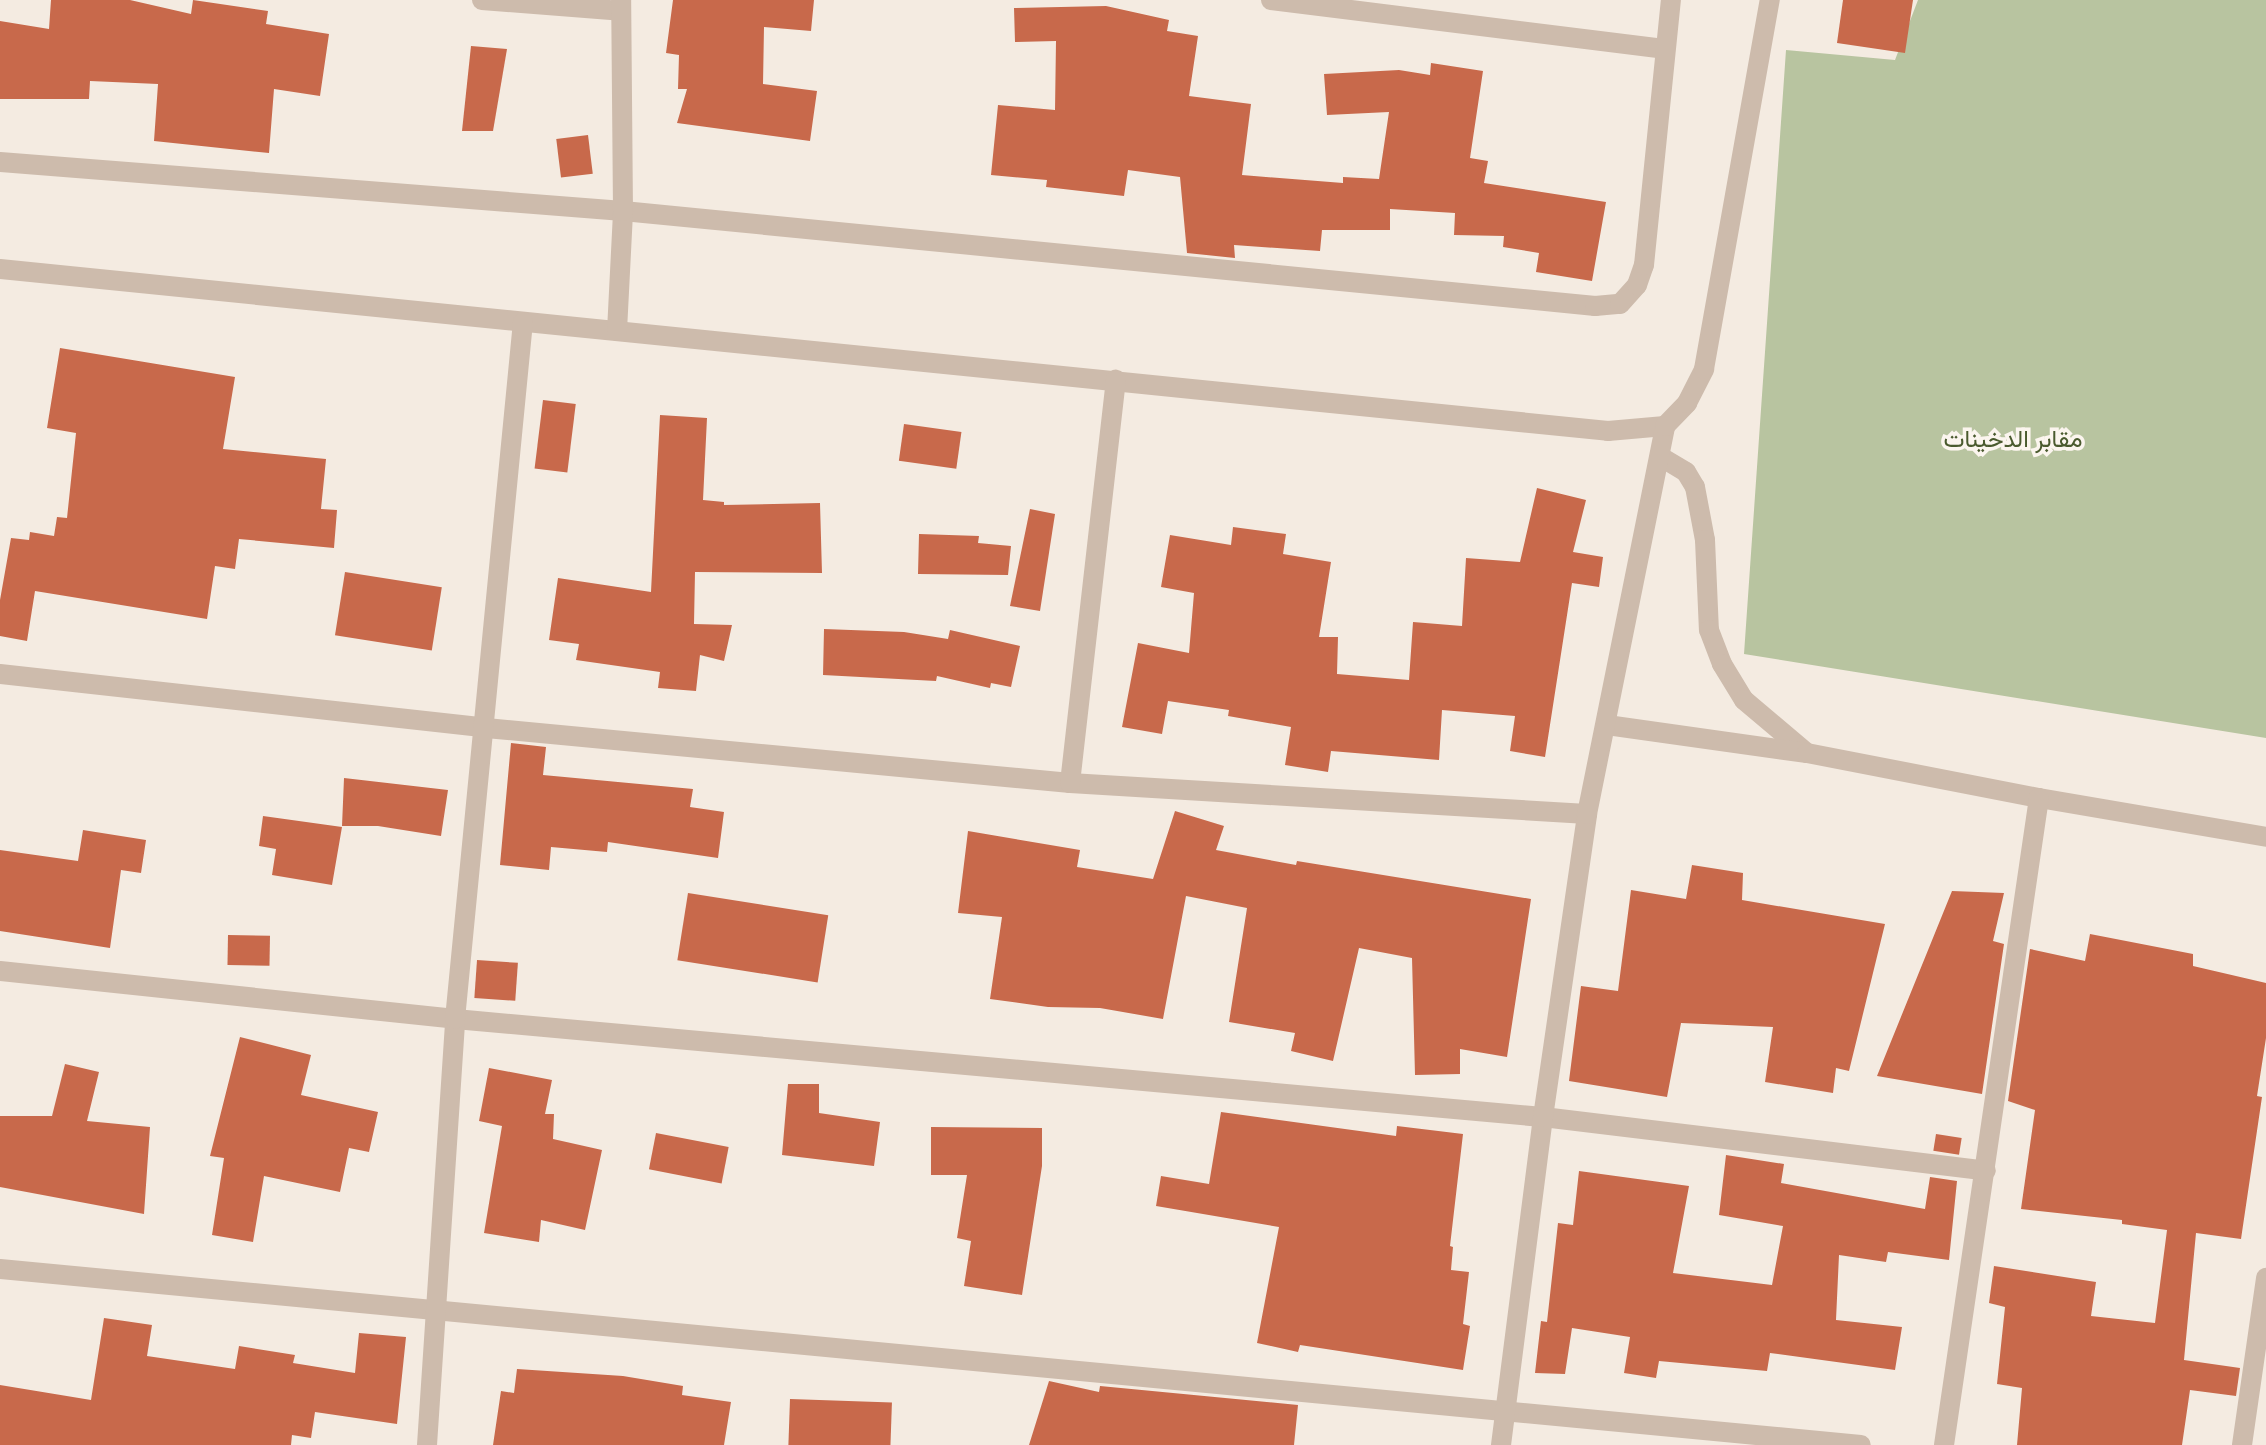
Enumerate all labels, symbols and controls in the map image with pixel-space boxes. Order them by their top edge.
park label: مقابر الدخينات [1943,425,2083,453]

